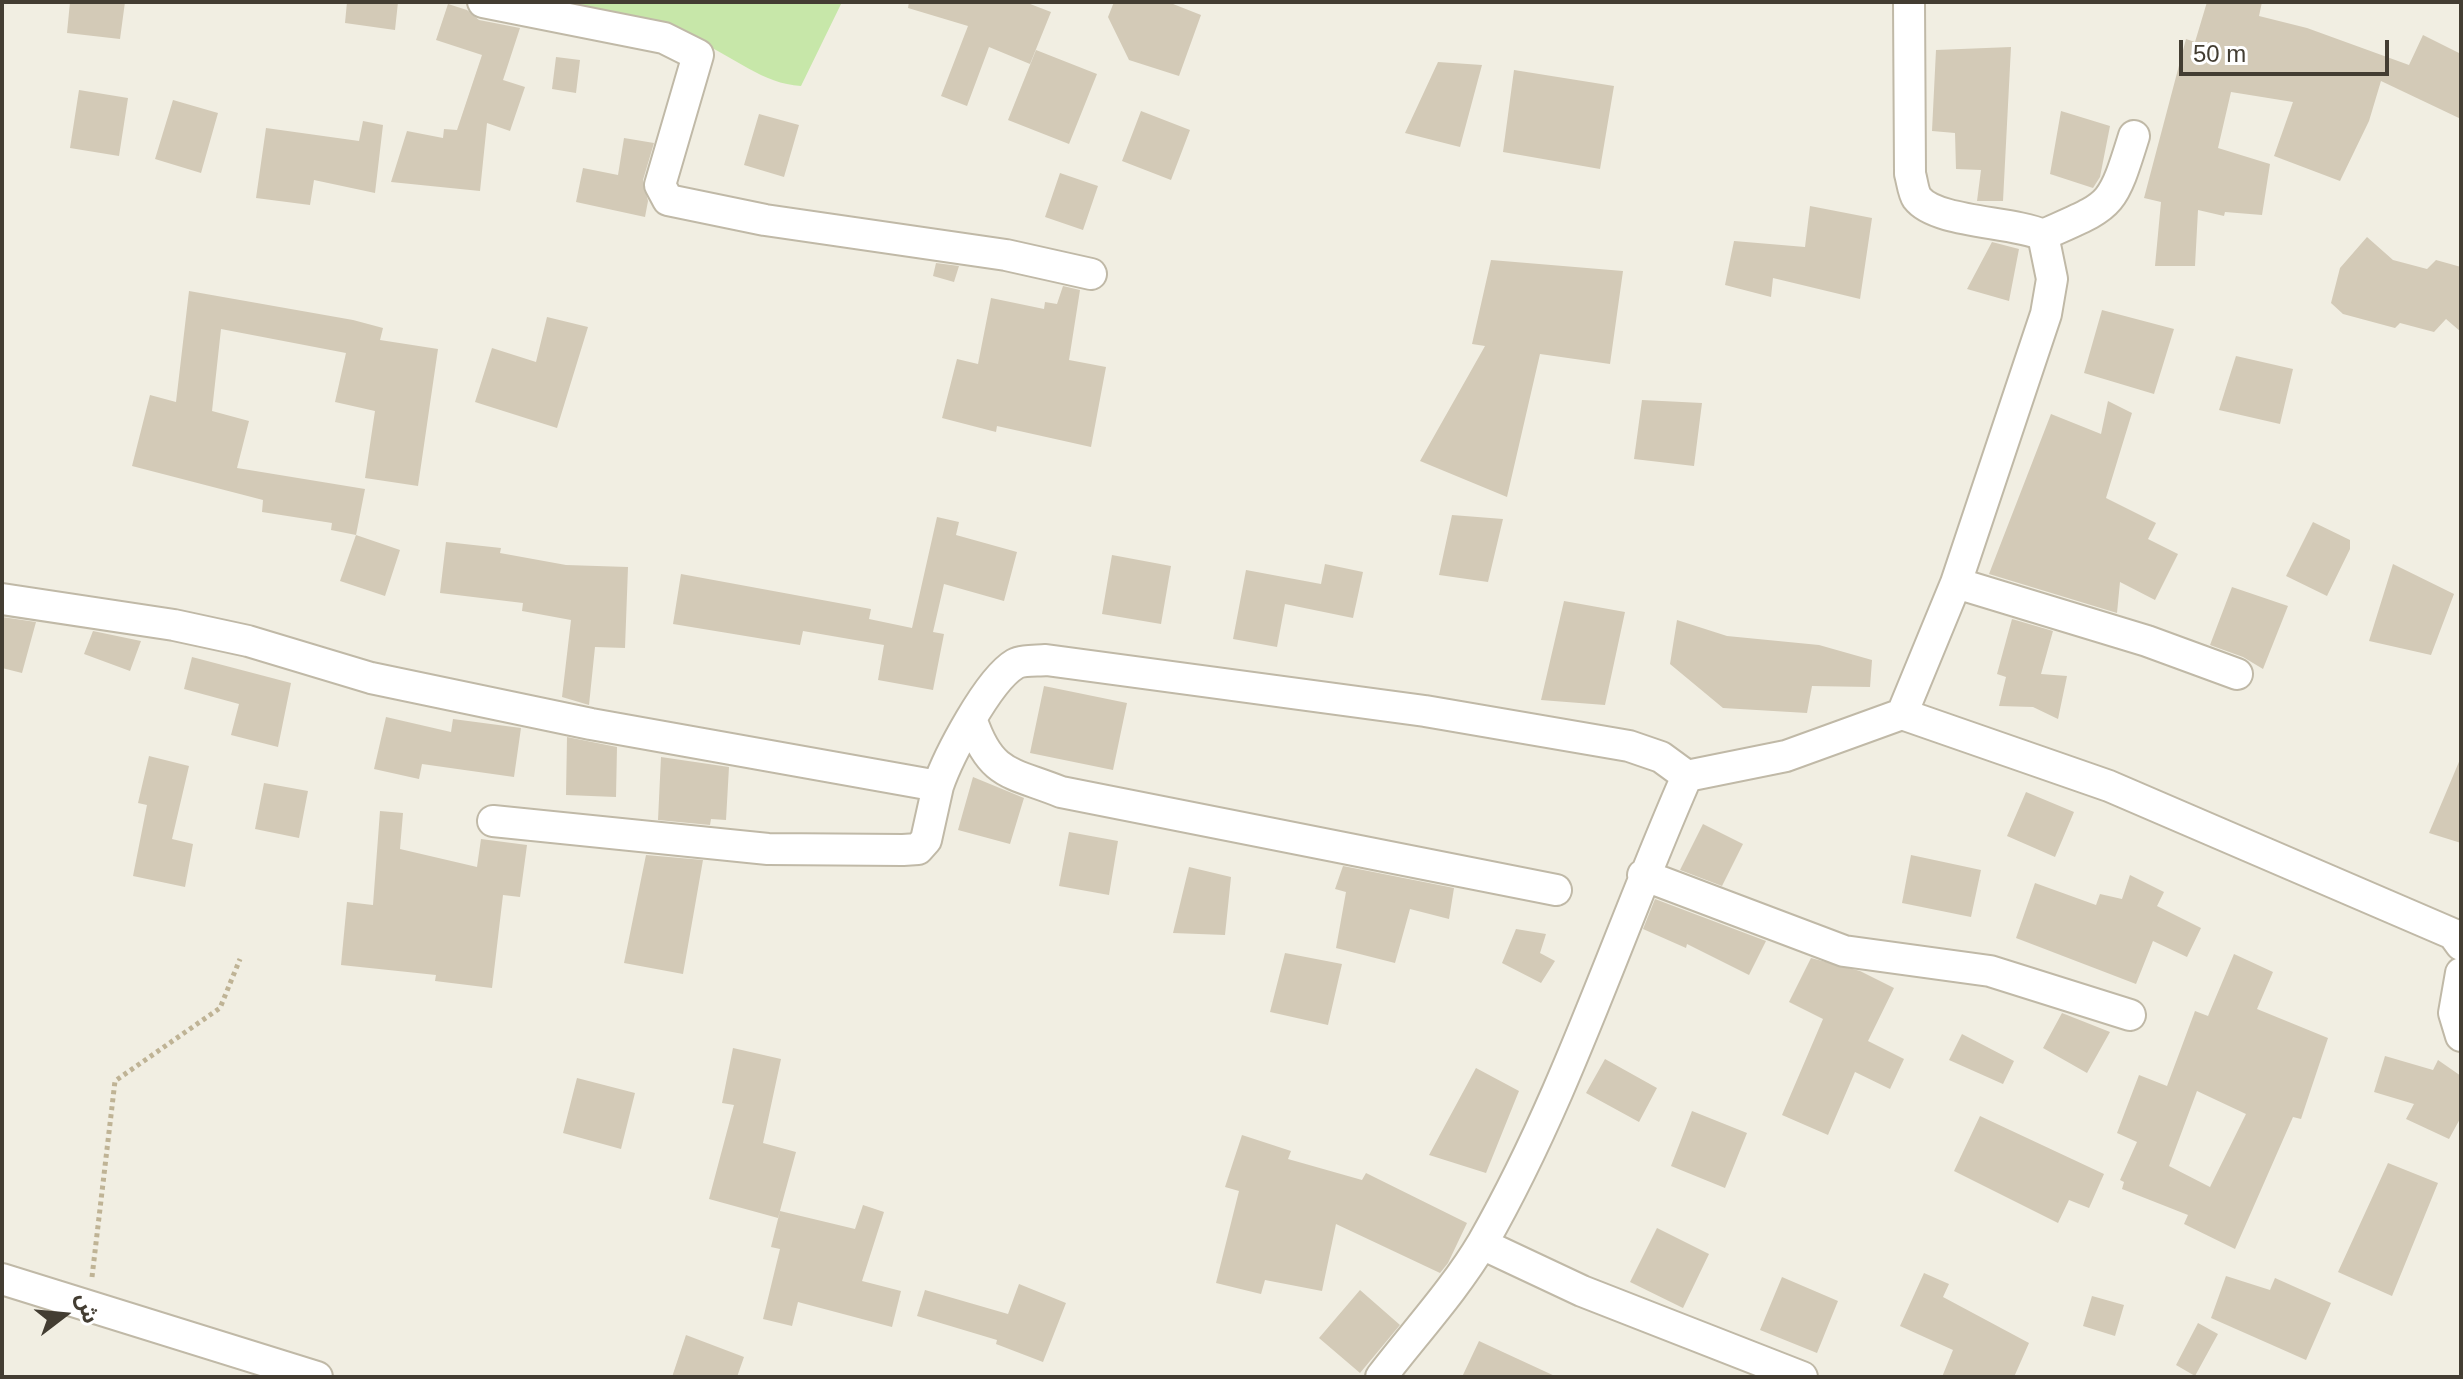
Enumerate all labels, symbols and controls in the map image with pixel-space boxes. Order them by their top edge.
scale bar [2183,24,2393,74]
text: 50 m [2193,40,2246,67]
north arrow [24,1275,104,1355]
text: ش [71,1290,104,1326]

